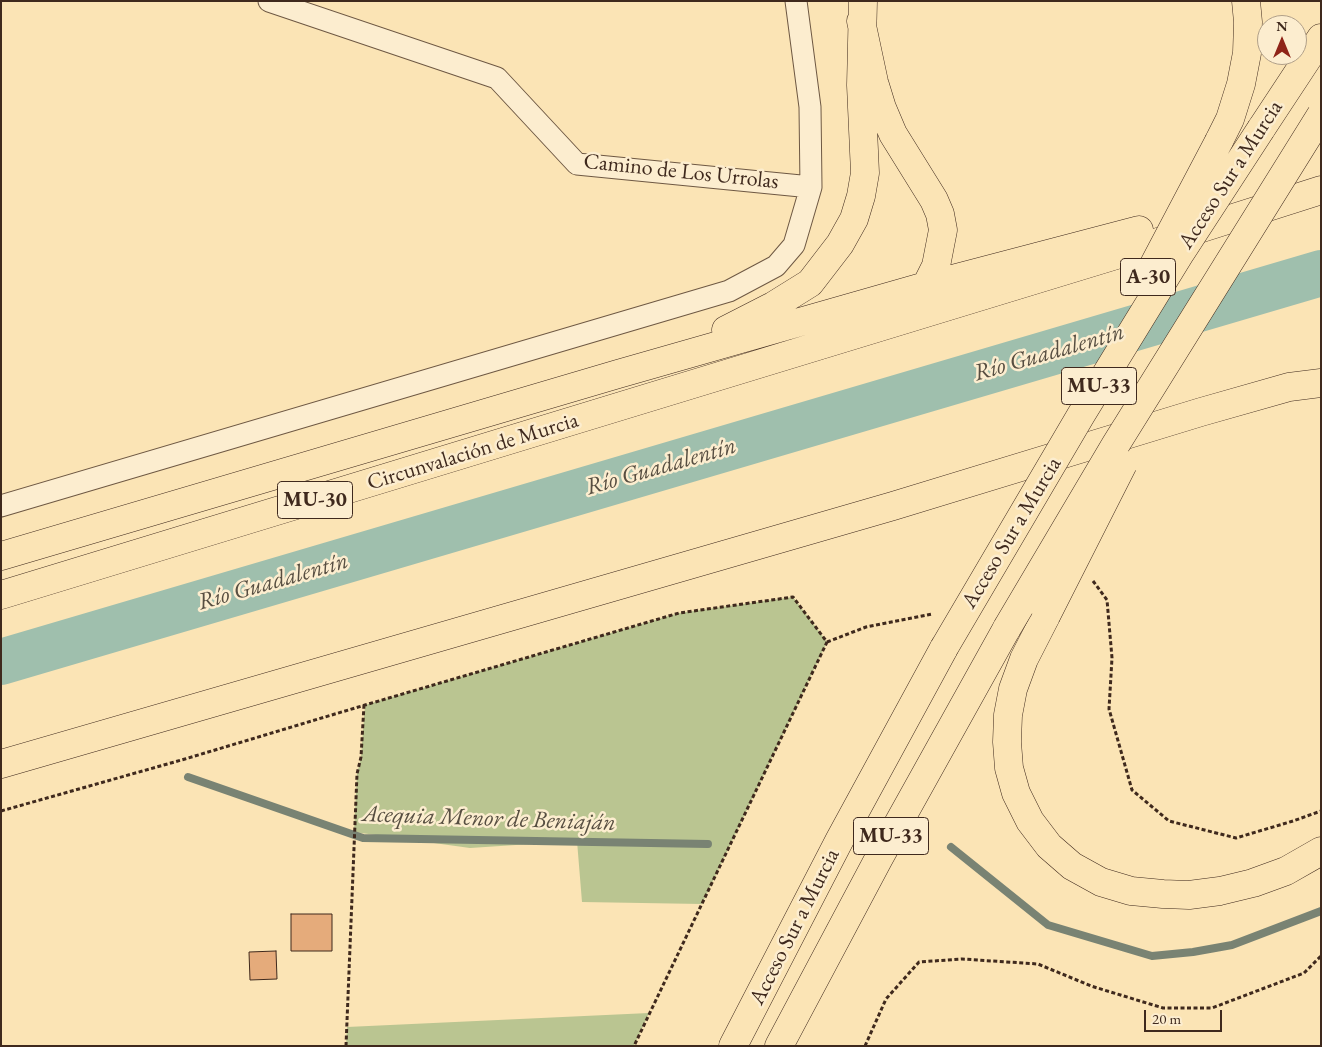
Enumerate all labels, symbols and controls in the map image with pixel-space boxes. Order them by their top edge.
north arrow [1257,15,1307,65]
text: N [1276,17,1288,35]
street label: Acceso Sur a Murcia [1173,96,1289,254]
street label: Camino de Los Urrolas [582,149,780,195]
road number: A-30 [1120,258,1176,296]
water label: Río Guadalentín [970,318,1128,388]
road number: MU-33 [1062,368,1136,404]
street label: Circunvalación de Murcia [364,407,582,497]
water label: Río Guadalentín [582,432,740,502]
street label: Acceso Sur a Murcia [956,453,1068,613]
road number: MU-30 [278,482,352,518]
water label: Río Guadalentín [194,547,352,617]
water label: Acequia Menor de Beniaján [362,800,616,838]
road number: MU-33 [854,818,928,854]
street label: Acceso Sur a Murcia [744,844,846,1010]
scale bar [1147,1000,1224,1032]
text: 20 m [1152,1009,1181,1028]

